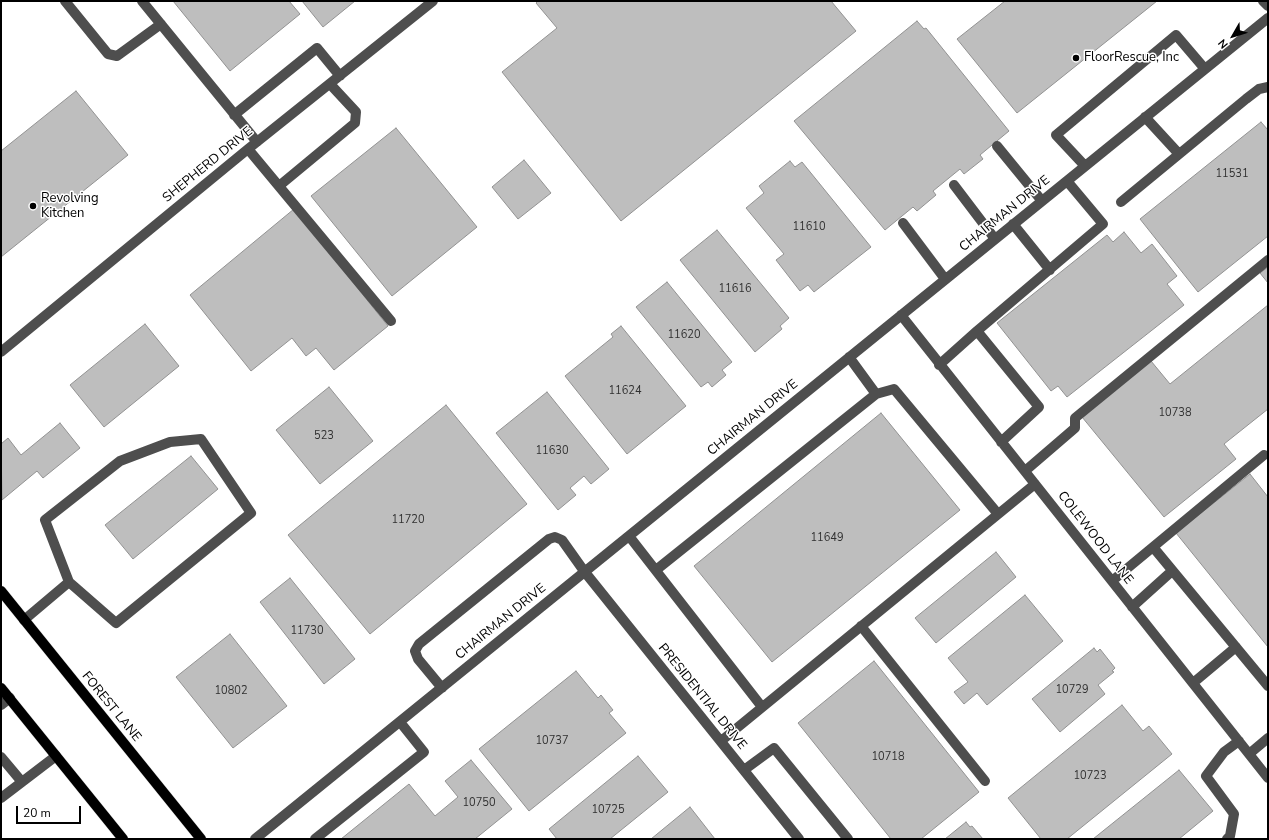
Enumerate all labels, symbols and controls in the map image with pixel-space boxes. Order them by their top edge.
north arrow [1213,16,1253,56]
text: N [1215,36,1232,52]
place label: FloorRescue, Inc [1084,50,1179,66]
marker: FloorRescue, Inc [1071,53,1081,63]
street label: SHEPHERD DRIVE [160,124,256,206]
house number: 11531 [1216,167,1248,181]
street label: CHAIRMAN DRIVE [957,173,1053,255]
place label: Revolving Kitchen [41,191,99,222]
marker: Revolving Kitchen [28,201,38,211]
house number: 11610 [793,220,825,234]
house number: 11616 [719,282,751,296]
house number: 11620 [668,328,700,342]
street label: CHAIRMAN DRIVE [705,377,801,459]
house number: 11624 [609,384,641,398]
house number: 10738 [1159,406,1191,420]
house number: 523 [314,429,334,443]
house number: 11630 [536,444,568,458]
street label: COLEWOOD LANE [1054,488,1136,588]
house number: 11720 [392,513,424,527]
house number: 11649 [811,531,843,545]
street label: CHAIRMAN DRIVE [453,581,549,663]
house number: 11730 [291,624,323,638]
street label: PRESIDENTIAL DRIVE [654,641,750,753]
street label: FOREST LANE [78,669,144,745]
house number: 10729 [1056,683,1088,697]
house number: 10802 [215,684,247,698]
house number: 10737 [536,734,568,748]
house number: 10718 [872,750,904,764]
house number: 10723 [1074,769,1106,783]
house number: 10750 [463,796,495,810]
scale bar [18,798,83,824]
house number: 10725 [592,803,624,817]
text: 20 m [23,805,51,821]

